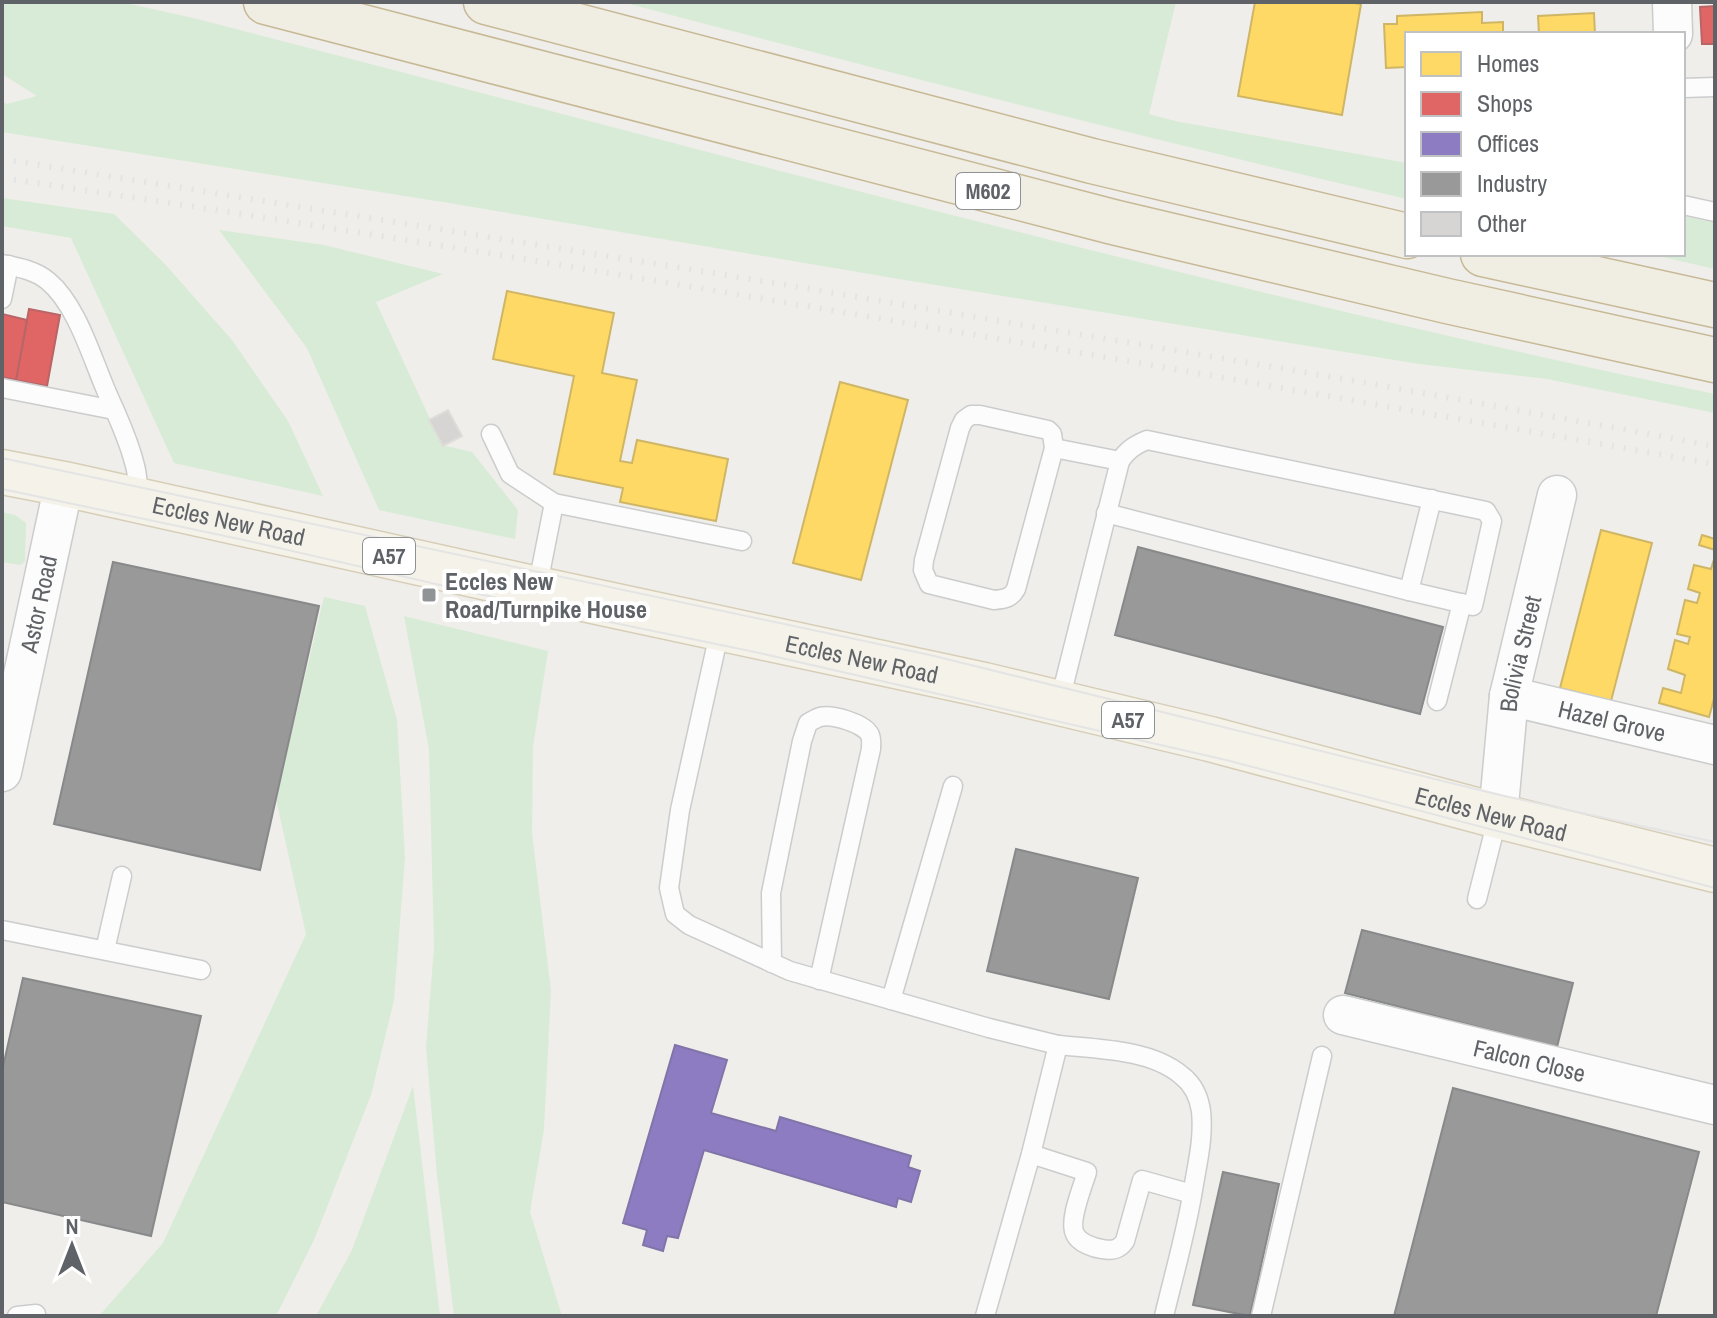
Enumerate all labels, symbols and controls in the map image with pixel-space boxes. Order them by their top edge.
legend [1405,32,1685,256]
text: Homes [1477,47,1539,79]
text: Shops [1477,87,1533,119]
text: Offices [1477,127,1539,159]
text: Industry [1477,167,1547,199]
road number: M602 [956,173,1020,209]
text: Other [1477,207,1527,239]
street label: Eccles New Road [149,488,308,553]
road number: A57 [363,538,415,574]
street label: Astor Road [12,552,64,656]
place label: Eccles New Road/Turnpike House [445,565,647,625]
marker: Eccles New Road/Turnpike House [420,586,438,604]
street label: Bolivia Street [1492,592,1549,713]
street label: Eccles New Road [783,627,941,691]
street label: Hazel Grove [1555,692,1669,749]
road number: A57 [1102,702,1154,738]
street label: Eccles New Road [1412,779,1570,849]
street label: Falcon Close [1470,1031,1589,1089]
north arrow [32,1206,112,1286]
text: N [65,1211,79,1241]

